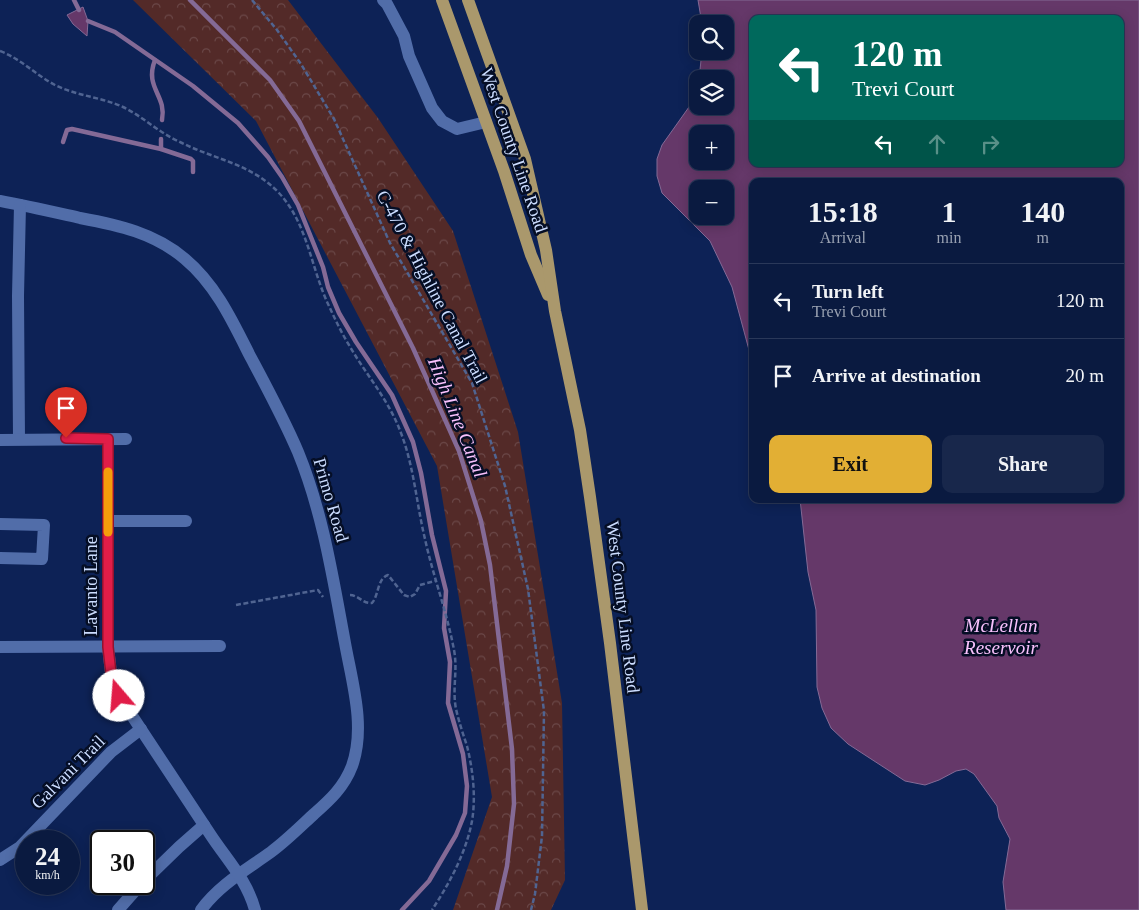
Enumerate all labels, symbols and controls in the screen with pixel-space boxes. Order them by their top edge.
map controls [689,15,734,225]
button: search [689,15,734,60]
icon: left [769,35,834,100]
text: 120 m [852,35,942,74]
street label: West County Line Road [476,65,552,235]
button: layers [689,70,734,115]
text: Trevi Court [852,76,954,101]
button: + [689,125,734,170]
icon: left [870,130,898,158]
icon: ahead [923,130,951,158]
icon: right [976,130,1004,158]
button: − [689,180,734,225]
street label: C-470 & Highline Canal Trail [372,187,492,387]
text: 15:18 [808,195,878,228]
text: 1 [941,195,956,228]
text: 140 [1020,195,1065,228]
text: Arrival [820,229,866,246]
text: min [937,229,961,246]
text: m [1036,229,1049,246]
text: Turn left [812,281,884,302]
icon: left [769,287,797,315]
text: 120 m [1056,290,1104,311]
text: Trevi Court [812,303,887,320]
water label: High Line Canal [424,353,491,480]
icon: arrive [769,362,797,390]
text: Arrive at destination [812,365,981,386]
text: 20 m [1065,365,1104,386]
pin [45,387,87,438]
icon: arrive [52,394,80,422]
button: Exit [769,435,932,493]
button: Share [942,435,1104,493]
street label: Primo Road [309,456,353,544]
street label: West County Line Road [603,520,643,694]
street label: Lavanto Lane [81,536,101,636]
water label: McLellan Reservoir [963,615,1039,658]
position arrow [92,669,144,721]
street label: Galvani Trail [27,731,109,813]
speed limit sign: 30 [90,830,155,895]
text: 24 [35,843,60,870]
text: km/h [35,868,60,882]

